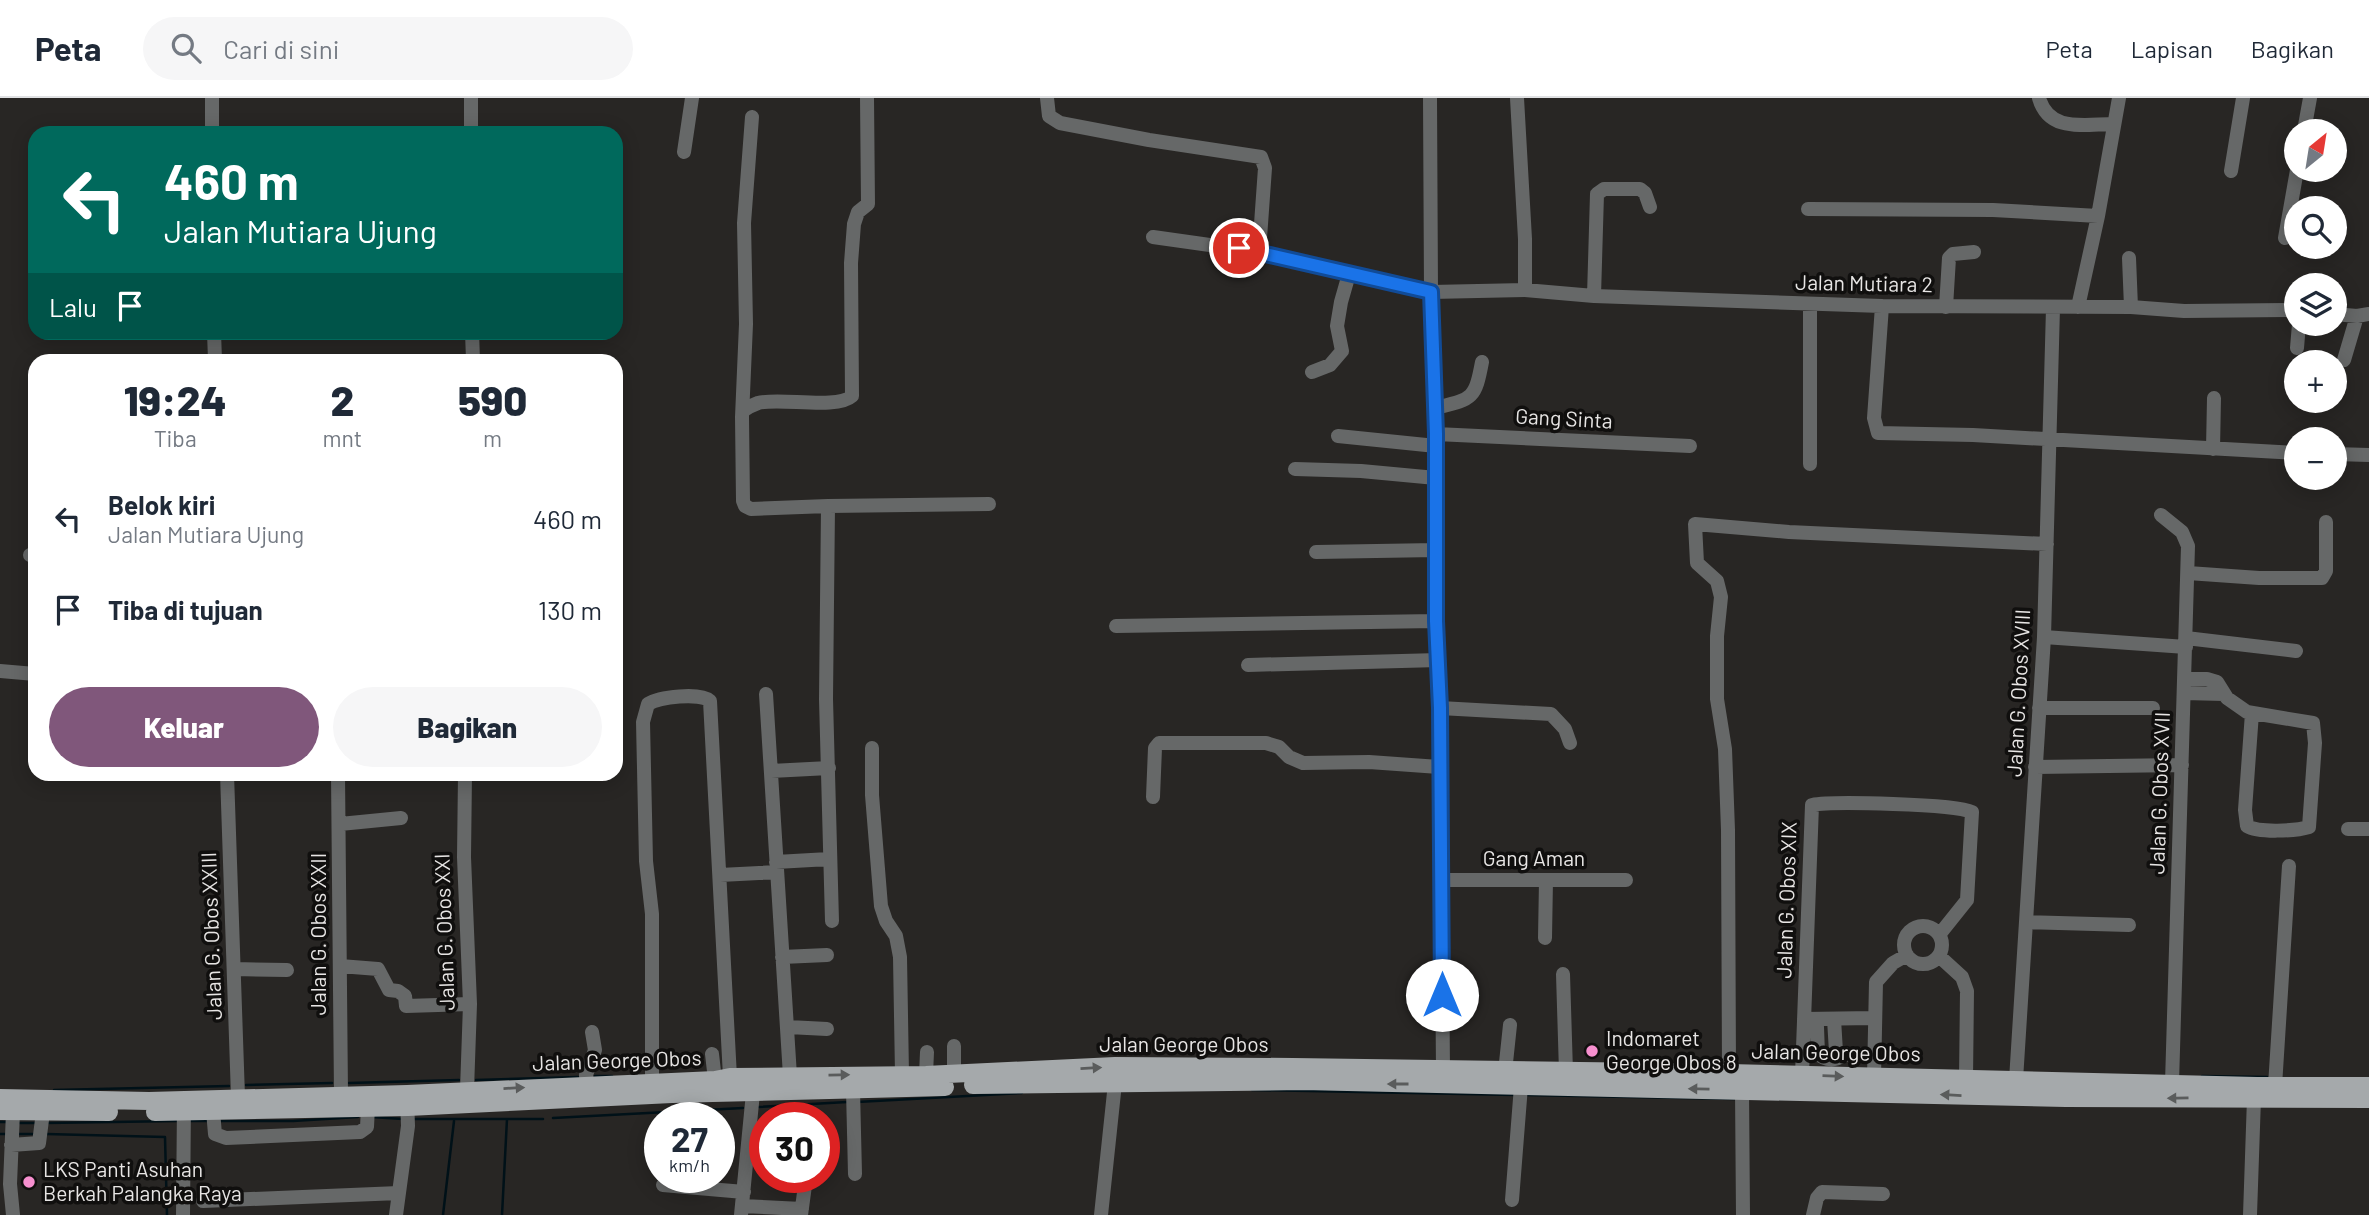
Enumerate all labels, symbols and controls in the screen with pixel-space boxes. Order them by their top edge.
search box [143,17,633,80]
text: Peta [35,28,101,68]
icon: search [167,29,205,67]
text: Cari di sini [223,33,339,64]
text: Peta [2045,34,2093,63]
text: Lapisan [2131,34,2213,63]
text: Bagikan [2251,34,2334,63]
north arrow [2284,119,2347,182]
map controls [2284,119,2347,490]
text: 460 m [164,151,299,210]
icon: left [49,154,140,245]
button: search [2284,196,2347,259]
text: Jalan Mutiara Ujung [164,211,437,249]
pin [1209,218,1269,278]
icon: arrive [1220,229,1258,267]
street label: Jalan Mutiara 2 [1795,269,1933,296]
button: layers [2284,273,2347,336]
icon: arrive [111,287,149,325]
text: Lalu [49,291,97,322]
button: + [2284,350,2347,413]
text: 19:24 [124,374,227,424]
text: 2 [330,374,354,424]
text: 590 [458,374,527,424]
street label: Gang Sinta [1515,402,1613,433]
text: Tiba [154,424,197,452]
text: mnt [322,424,362,452]
text: m [483,424,502,452]
button: − [2284,427,2347,490]
text: Belok kiri [108,489,215,520]
icon: left [49,500,87,538]
text: 460 m [533,503,602,534]
text: Jalan Mutiara Ujung [108,520,304,548]
icon: arrive [49,591,87,629]
text: Tiba di tujuan [108,594,263,625]
text: 130 m [538,594,602,625]
street label: Jalan G. Obos XVIII [2001,608,2034,777]
button: Keluar [49,687,319,767]
button: Bagikan [333,687,602,767]
street label: Jalan G. Obos XVII [2143,711,2174,875]
street label: Jalan G. Obos XIX [1770,821,1801,979]
street label: Gang Aman [1483,845,1585,870]
street label: Jalan G. Obos XXIII [195,852,226,1020]
street label: Jalan G. Obos XXII [305,853,330,1015]
street label: Jalan G. Obos XXI [428,853,459,1011]
position arrow [1405,958,1479,1032]
place label: Indomaret George Obos 8 [1606,1025,1737,1074]
street label: Jalan George Obos [1099,1031,1269,1056]
street label: Jalan George Obos [1751,1038,1921,1065]
marker: Indomaret George Obos 8 [1584,1043,1600,1059]
street label: Jalan George Obos [532,1044,702,1075]
one-way arrow [1080,1062,1102,1073]
one-way arrow [829,1069,851,1081]
one-way arrow [1822,1070,1844,1082]
one-way arrow [1387,1078,1409,1090]
one-way arrow [504,1083,526,1094]
one-way arrow [1688,1084,1710,1095]
one-way arrow [1940,1090,1962,1101]
one-way arrow [2167,1092,2189,1104]
speed limit sign: 30 [749,1102,840,1193]
text: 27 [671,1117,708,1159]
text: km/h [669,1154,710,1176]
place label: LKS Panti Asuhan Berkah Palangka Raya [43,1156,242,1205]
marker: LKS Panti Asuhan Berkah Palangka Raya [21,1174,37,1190]

